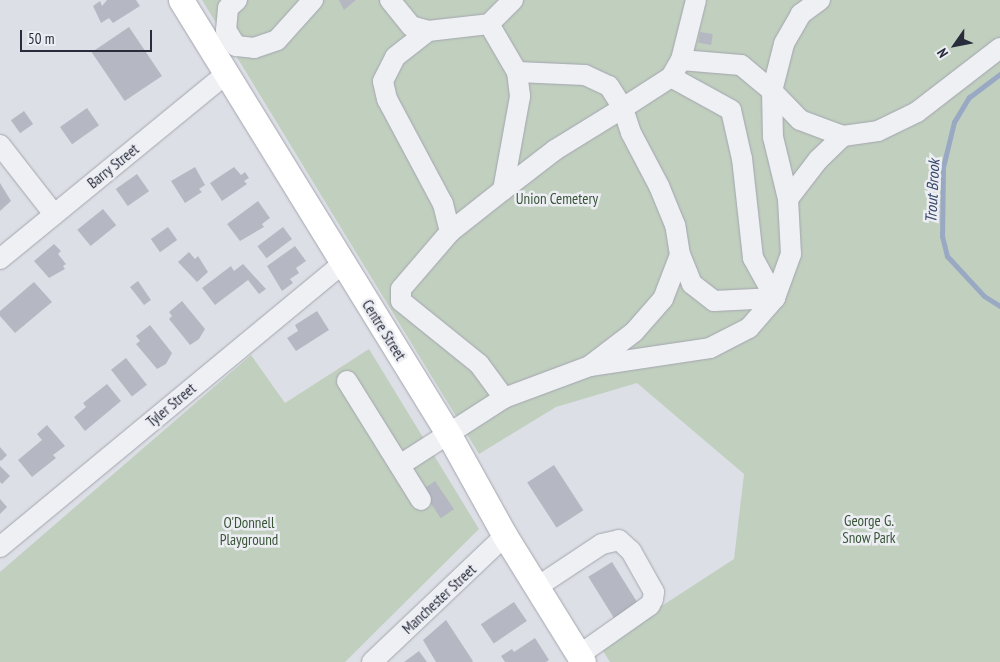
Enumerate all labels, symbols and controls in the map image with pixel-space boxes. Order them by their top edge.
scale bar [22,20,155,52]
north arrow [930,20,980,70]
text: 50 m [28,29,54,48]
text: N [933,45,952,61]
street label: Barry Street [84,140,142,192]
water label: Trout Brook [921,159,943,223]
park label: Union Cemetery [516,190,598,208]
street label: Centre Street [358,296,410,364]
street label: Tyler Street [143,379,199,431]
park label: George G. Snow Park [842,511,896,546]
park label: O'Donnell Playground [220,513,278,548]
street label: Manchester Street [399,560,479,638]

